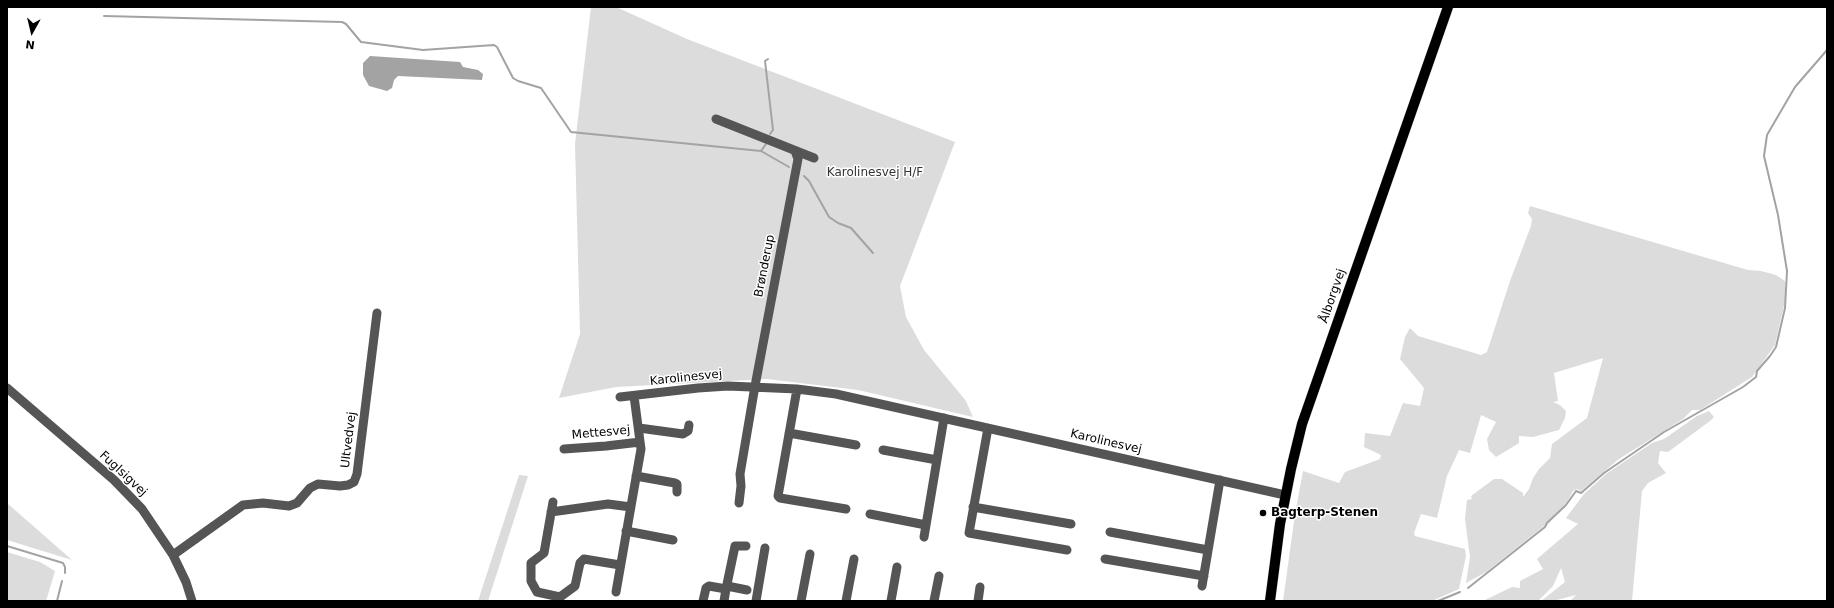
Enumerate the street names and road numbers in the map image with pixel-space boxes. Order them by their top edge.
street label: Brønderup [752,234,778,298]
street label: Ålborgvej [1317,267,1349,325]
street label: Karolinesvej [649,367,723,389]
street label: Ultvedvej [338,411,360,469]
street label: Mettesvej [571,423,631,443]
street label: Karolinesvej [1069,427,1143,457]
street label: Fuglsigvej [96,448,150,500]

